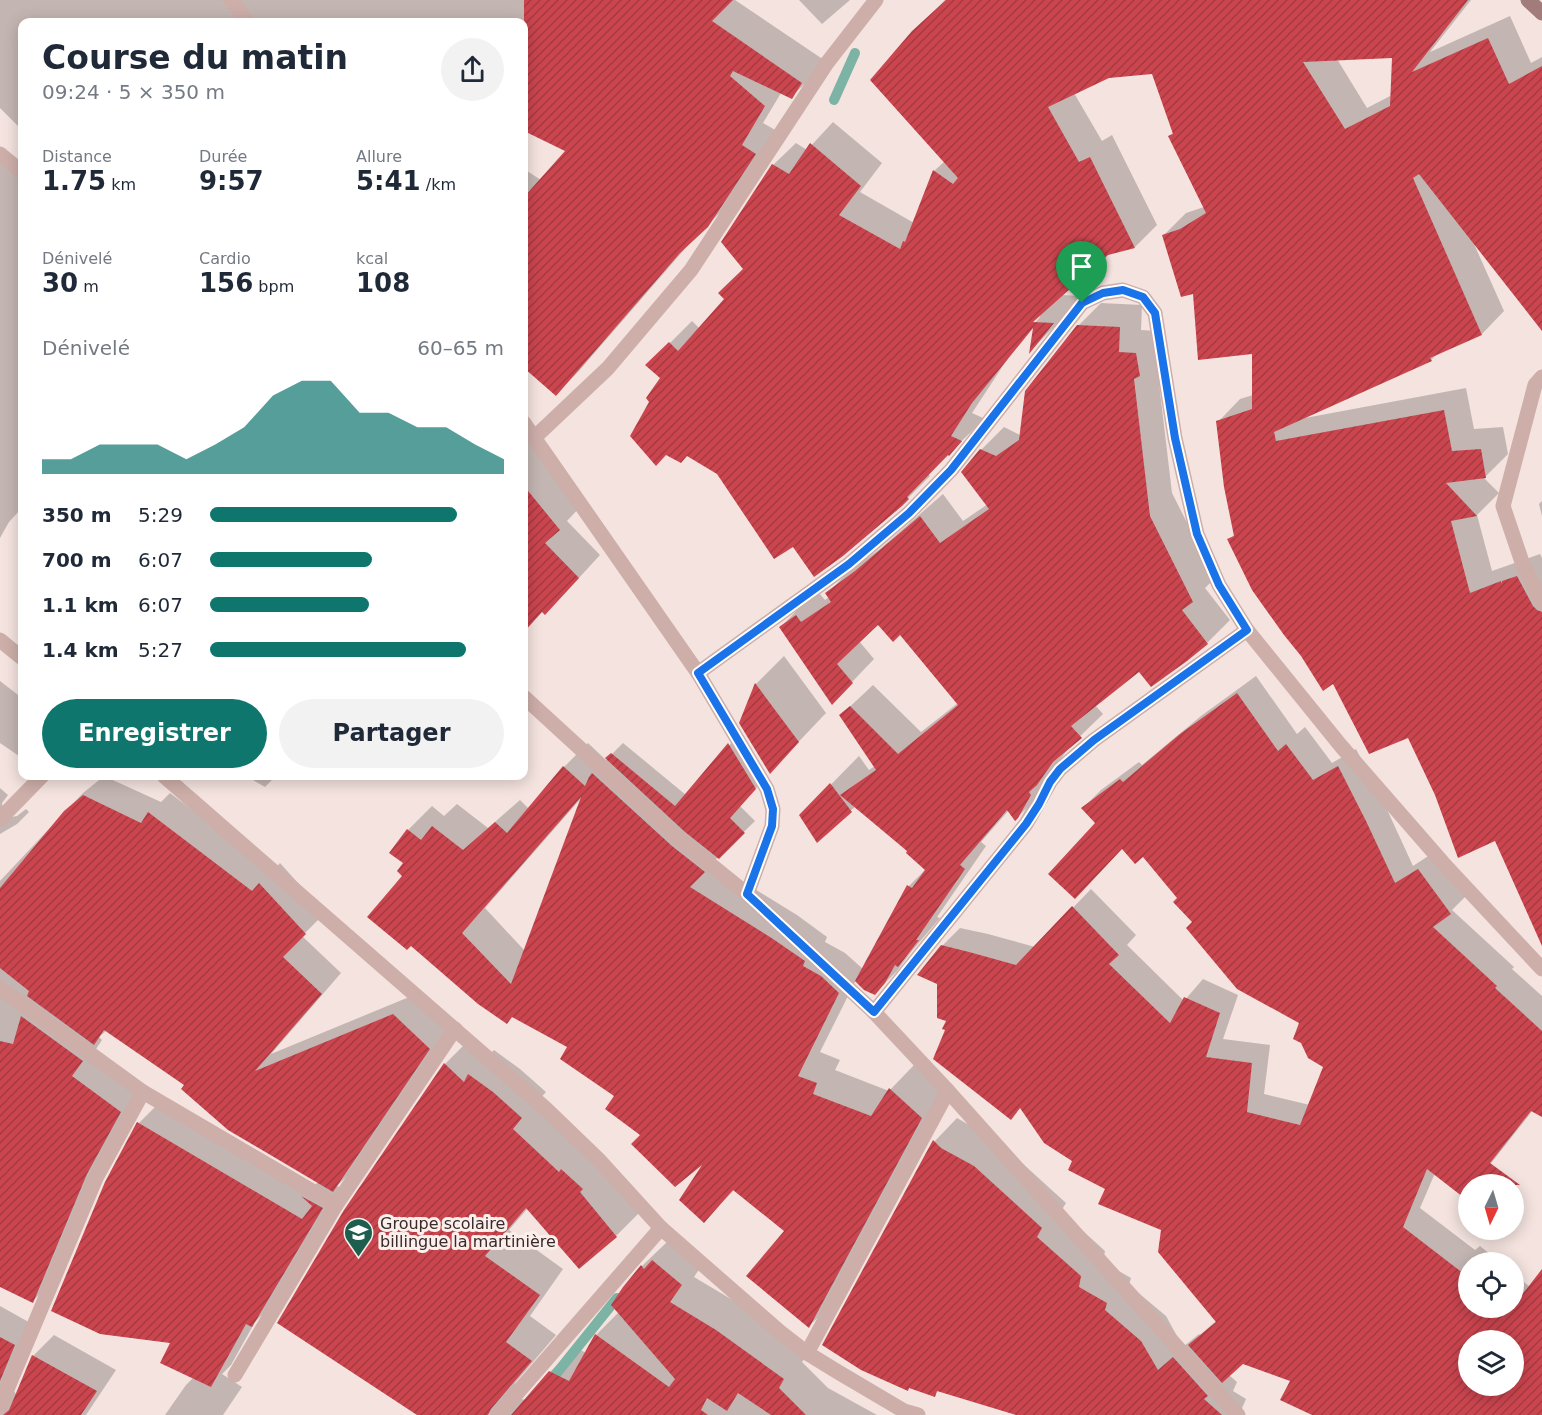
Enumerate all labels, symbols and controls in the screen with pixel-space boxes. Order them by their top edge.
text: Course du matin [42,38,348,77]
button: share [441,38,504,101]
text: 09:24 · 5 × 350 m [42,80,225,104]
text: Distance [42,147,112,166]
text: Durée [199,147,247,166]
text: Allure [356,147,402,166]
text: 1.75 [42,166,106,196]
text: 9:57 [199,166,264,196]
text: 5:41 [356,166,421,196]
text: km [106,175,136,194]
text: /km [421,175,456,194]
pin [1056,241,1107,303]
text: Dénivelé [42,249,112,268]
text: Cardio [199,249,251,268]
text: kcal [356,249,388,268]
icon: arrive [1065,250,1098,283]
text: 30 [42,268,78,298]
text: 156 [199,268,253,298]
text: 108 [356,268,410,298]
text: m [78,277,99,296]
text: bpm [253,277,294,296]
text: Dénivelé [42,336,130,360]
text: 60–65 m [417,336,504,360]
text: 350 m [42,503,112,527]
text: 5:29 [138,503,183,527]
text: 700 m [42,548,112,572]
text: 6:07 [138,548,183,572]
text: 1.1 km [42,593,119,617]
text: 6:07 [138,593,183,617]
text: 1.4 km [42,638,119,662]
text: 5:27 [138,638,183,662]
button: Enregistrer [42,699,267,768]
button: Partager [279,699,504,768]
north arrow [1458,1174,1524,1240]
map controls [1458,1174,1524,1396]
place label: Groupe scolaire billingue la martinière [380,1214,556,1251]
school or university icon: Groupe scolaire billingue la martinière [343,1216,375,1258]
button: locate [1458,1252,1524,1318]
button: layers [1458,1330,1524,1396]

